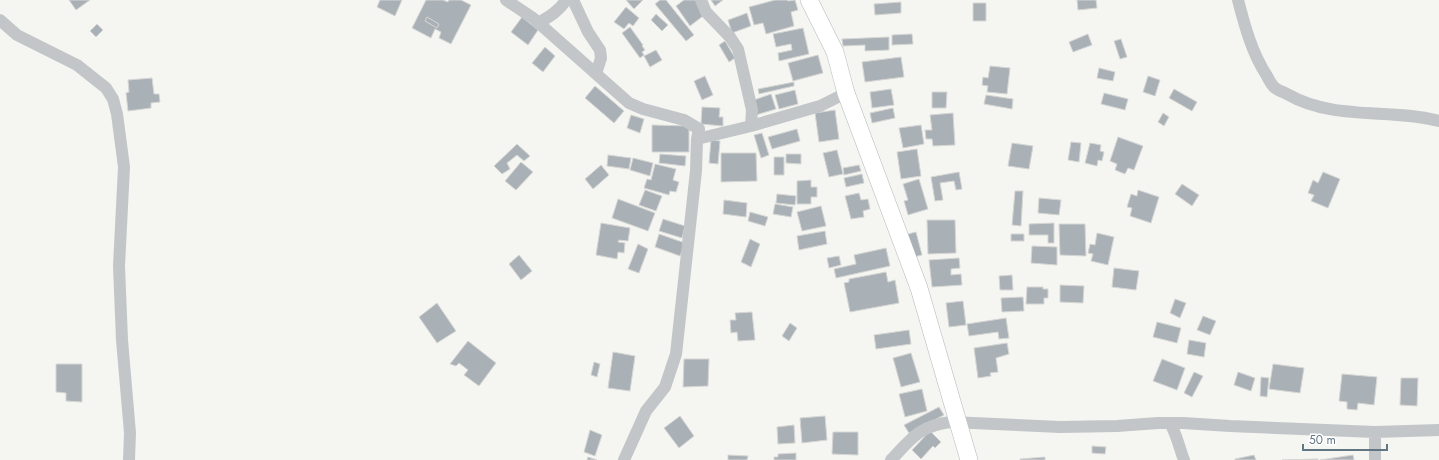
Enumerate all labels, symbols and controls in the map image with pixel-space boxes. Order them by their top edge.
scale bar [1303,426,1387,452]
text: 50 m [1309,431,1336,449]

